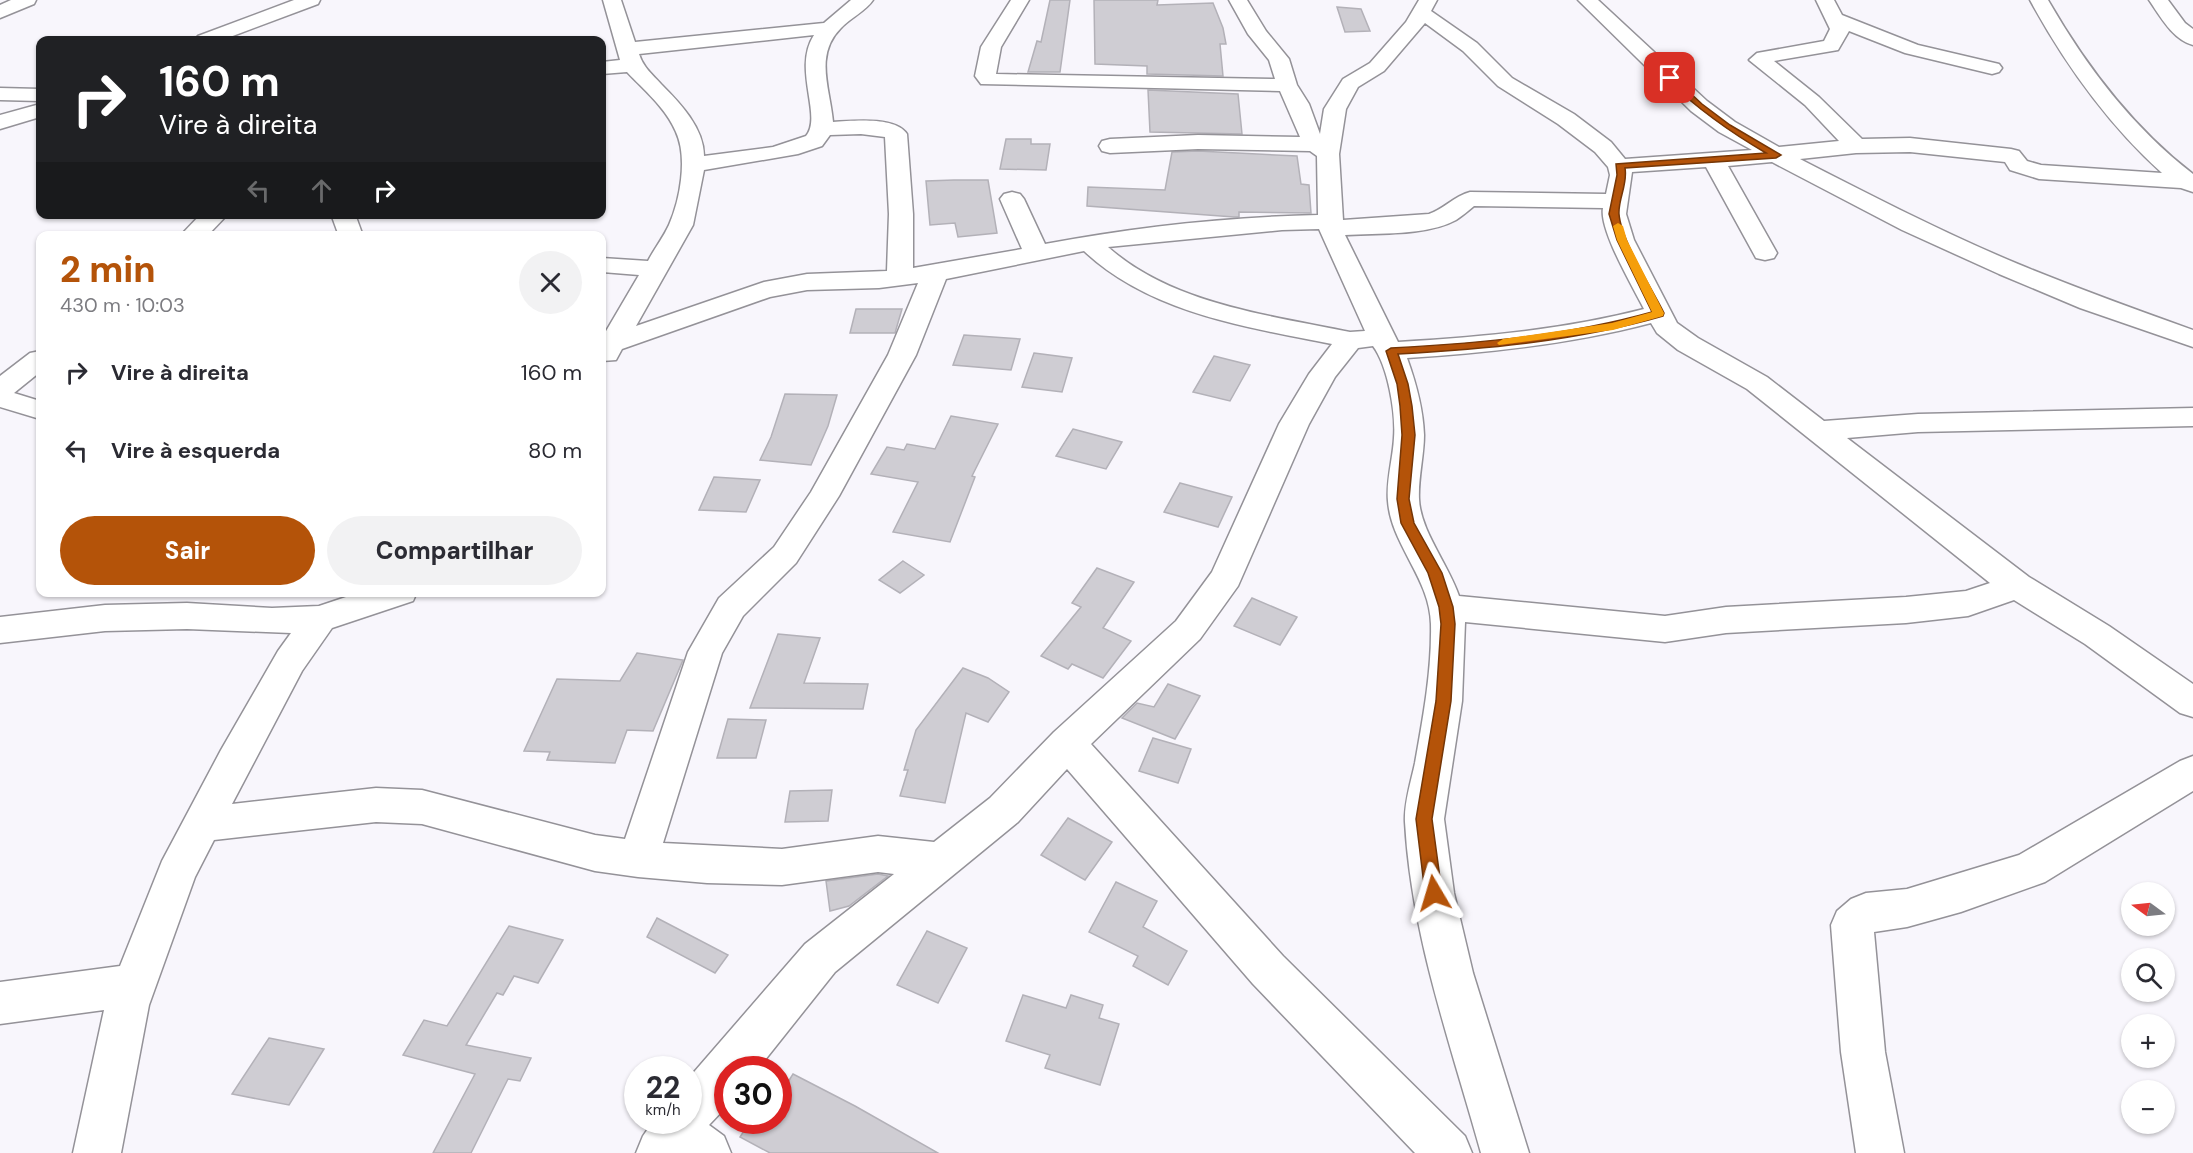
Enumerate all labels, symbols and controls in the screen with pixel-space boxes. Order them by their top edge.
pin [1644,52,1695,103]
text: 160 m [159,54,280,109]
icon: right [60,60,138,138]
icon: arrive [1653,61,1686,94]
text: Vire à direita [159,107,317,142]
icon: left [242,174,275,207]
icon: ahead [305,174,338,207]
icon: right [368,174,401,207]
text: 2 min [60,246,156,293]
button: close [519,251,582,314]
text: 430 m · 10:03 [60,292,185,318]
icon: right [60,356,93,389]
text: Vire à direita [111,358,249,387]
text: 160 m [521,358,582,387]
icon: left [60,434,93,467]
text: Vire à esquerda [111,436,280,465]
text: 80 m [528,436,582,465]
button: Sair [60,516,315,585]
button: Compartilhar [327,516,582,585]
position arrow [1402,861,1466,925]
north arrow [2121,882,2175,936]
map controls [2121,882,2175,1134]
button: search [2121,948,2175,1002]
button: + [2121,1014,2175,1068]
speed limit sign: 30 [714,1056,792,1134]
text: 22 [646,1068,680,1107]
button: − [2121,1080,2175,1134]
text: km/h [645,1100,681,1120]

